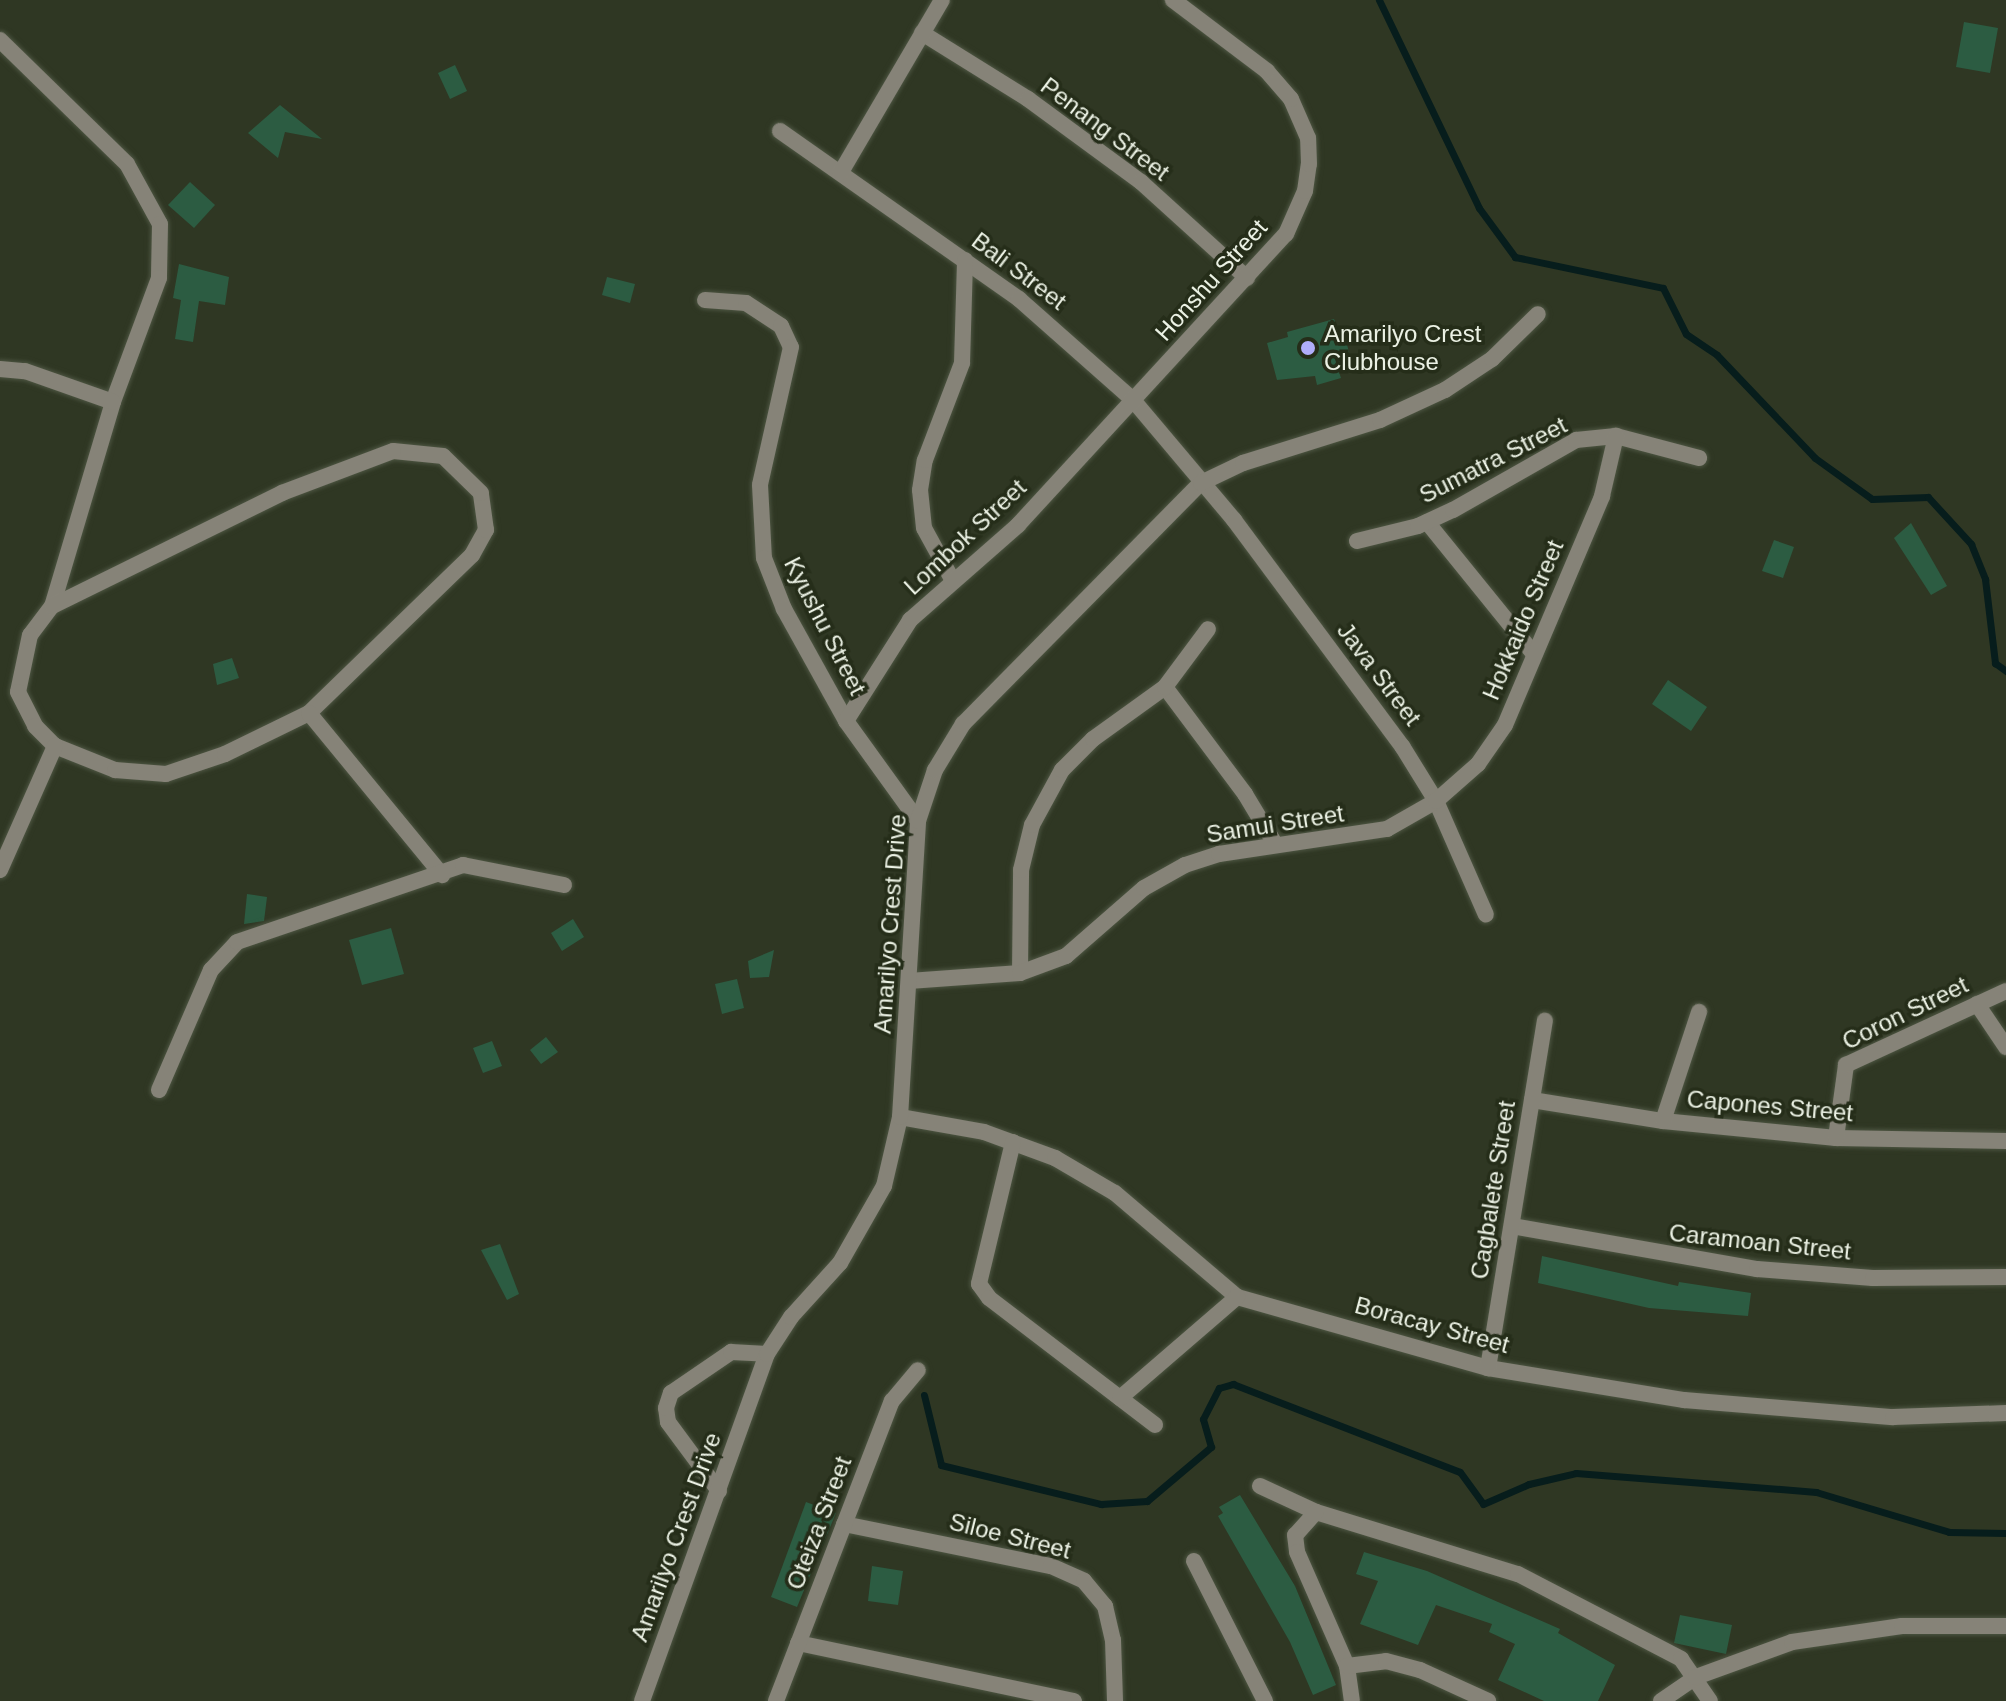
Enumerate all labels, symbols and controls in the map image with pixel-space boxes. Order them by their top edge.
street label: Penang Street [1035,71,1175,187]
street label: Honshu Street [1149,213,1273,347]
street label: Bali Street [966,226,1072,316]
place label: Amarilyo Crest Clubhouse [1324,320,1481,376]
marker: Amarilyo Crest Clubhouse [1299,339,1317,357]
street label: Sumatra Street [1415,411,1571,509]
street label: Lombok Street [898,473,1032,601]
street label: Hokkaido Street [1476,536,1570,704]
street label: Kyushu Street [778,552,872,700]
street label: Java Street [1331,617,1427,731]
street label: Samui Street [1204,799,1346,849]
street label: Amarilyo Crest Drive [868,813,912,1035]
street label: Coron Street [1838,970,1972,1056]
street label: Capones Street [1686,1084,1854,1128]
street label: Cagbalete Street [1465,1099,1521,1281]
street label: Caramoan Street [1668,1218,1852,1266]
street label: Boracay Street [1352,1291,1512,1359]
street label: Amarilyo Crest Drive [625,1429,727,1645]
street label: Oteiza Street [780,1452,858,1594]
street label: Siloe Street [946,1507,1074,1565]

